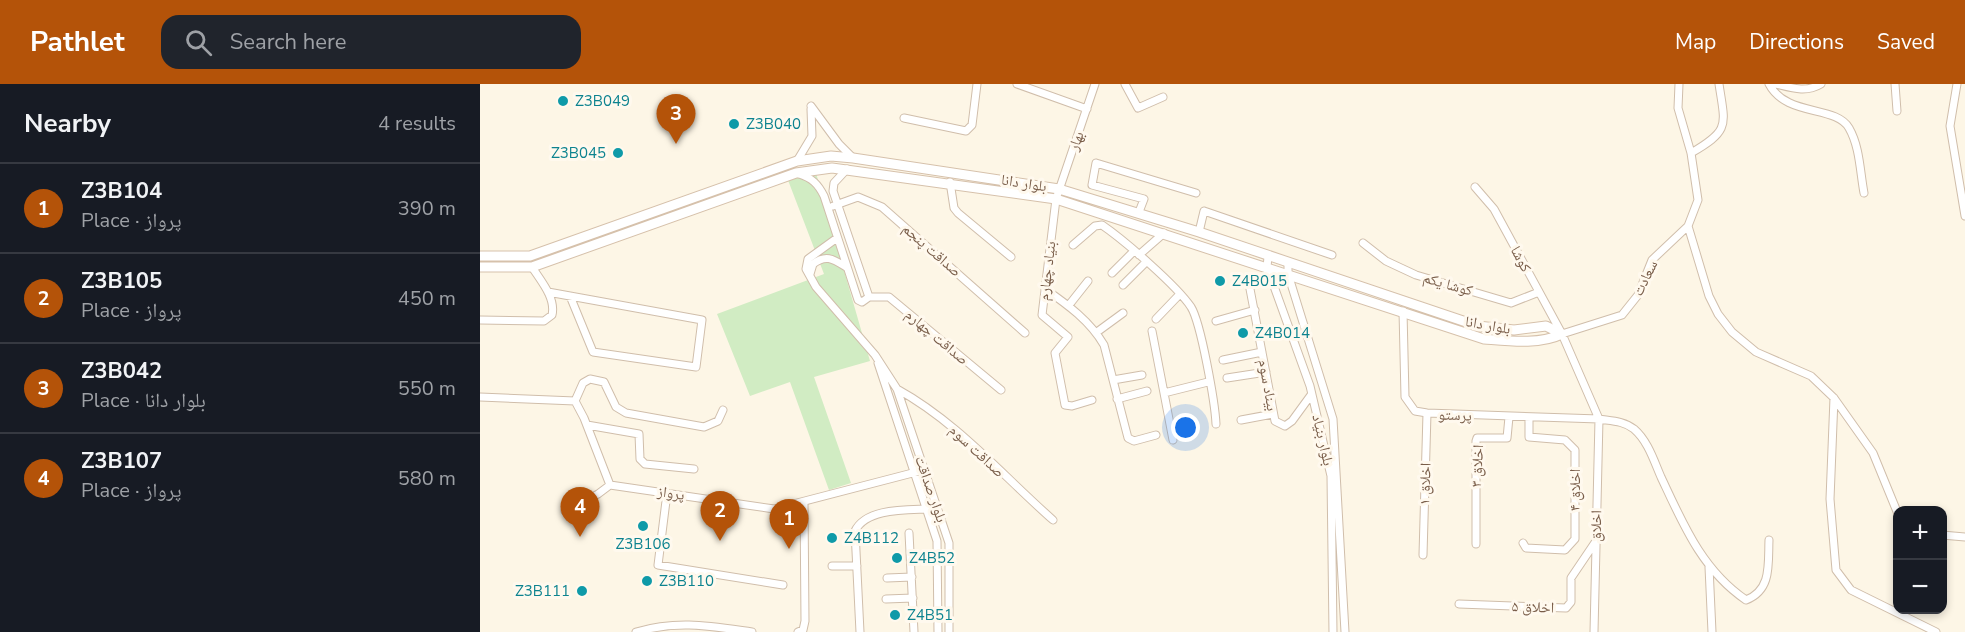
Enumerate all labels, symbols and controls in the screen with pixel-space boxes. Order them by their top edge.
search box [161,15,581,69]
text: Pathlet [30,23,125,61]
icon: search [182,26,215,59]
text: Search here [230,27,346,57]
text: Map [1675,28,1716,56]
text: Directions [1749,28,1844,56]
text: Saved [1877,28,1935,56]
place label: Z3B049 [575,91,630,111]
marker: Z3B049 [556,94,570,108]
pin: 3 [656,94,696,144]
text: Nearby [24,106,111,141]
text: 4 results [378,110,456,137]
place label: Z3B040 [746,114,801,134]
marker: Z3B040 [727,117,741,131]
street label: بهار [1063,128,1089,154]
place label: Z3B045 [551,143,606,163]
marker: Z3B045 [611,146,625,160]
street label: بلوار دانا [1000,170,1048,196]
text: Z3B104 [81,176,162,206]
text: 1 [38,195,50,222]
text: 390 m [398,195,456,222]
text: Place · پرواز [81,207,182,234]
street label: صداقت پنجم [898,219,966,281]
street label: بنیاد چهارم [1033,240,1061,302]
street label: کوشا [1506,242,1536,276]
street label: سعادت [1628,257,1662,299]
text: Z3B105 [81,266,162,296]
street label: کوشا یکم [1421,267,1475,301]
place label: Z4B015 [1232,271,1287,291]
marker: Z4B015 [1213,274,1227,288]
text: 2 [38,285,50,312]
text: 450 m [398,285,456,312]
text: Place · پرواز [81,297,182,324]
street label: صداقت چهارم [901,305,973,369]
street label: بلوار دانا [1464,311,1512,339]
place label: Z4B014 [1255,323,1310,343]
marker: Z4B014 [1236,326,1250,340]
text: Z3B042 [81,356,162,386]
street label: بیناد سوم [1254,358,1282,412]
text: 3 [38,375,50,402]
text: 550 m [398,375,456,402]
text: Place · بلوار دانا [81,387,206,414]
street label: پرستو [1438,404,1472,426]
street label: بلوار بنیاد [1307,412,1339,468]
your location [1171,413,1200,442]
street label: صداقت سوم [945,420,1009,482]
street label: اخلاق ۳ [1466,444,1488,488]
text: Z3B107 [81,446,162,476]
street label: بلوار صداقت [910,453,952,525]
street label: اخلاق ۱ [1414,462,1436,506]
text: 4 [38,465,50,492]
text: 580 m [398,465,456,492]
street label: اخلاق ۴ [1565,469,1585,511]
text: Place · پرواز [81,477,182,504]
street label: پرواز [655,481,686,505]
pin: 4 [560,488,600,537]
pin: 2 [700,492,740,541]
pin: 1 [770,500,808,549]
map controls [1893,506,1947,614]
button: + [1893,506,1947,560]
street label: اخلاق [1586,510,1606,542]
marker: Z3B106 [636,519,650,533]
place label: Z4B112 [844,528,899,548]
marker: Z4B112 [825,531,839,545]
place label: Z3B106 [616,534,670,554]
place label: Z4B52 [909,548,955,568]
marker: Z4B52 [890,551,904,565]
button: − [1893,560,1947,614]
place label: Z3B110 [659,571,714,591]
marker: Z3B110 [640,574,654,588]
place label: Z3B111 [515,581,570,601]
marker: Z3B111 [575,584,589,598]
street label: اخلاق ۵ [1511,596,1555,618]
place label: Z4B51 [907,605,953,625]
marker: Z4B51 [888,608,902,622]

